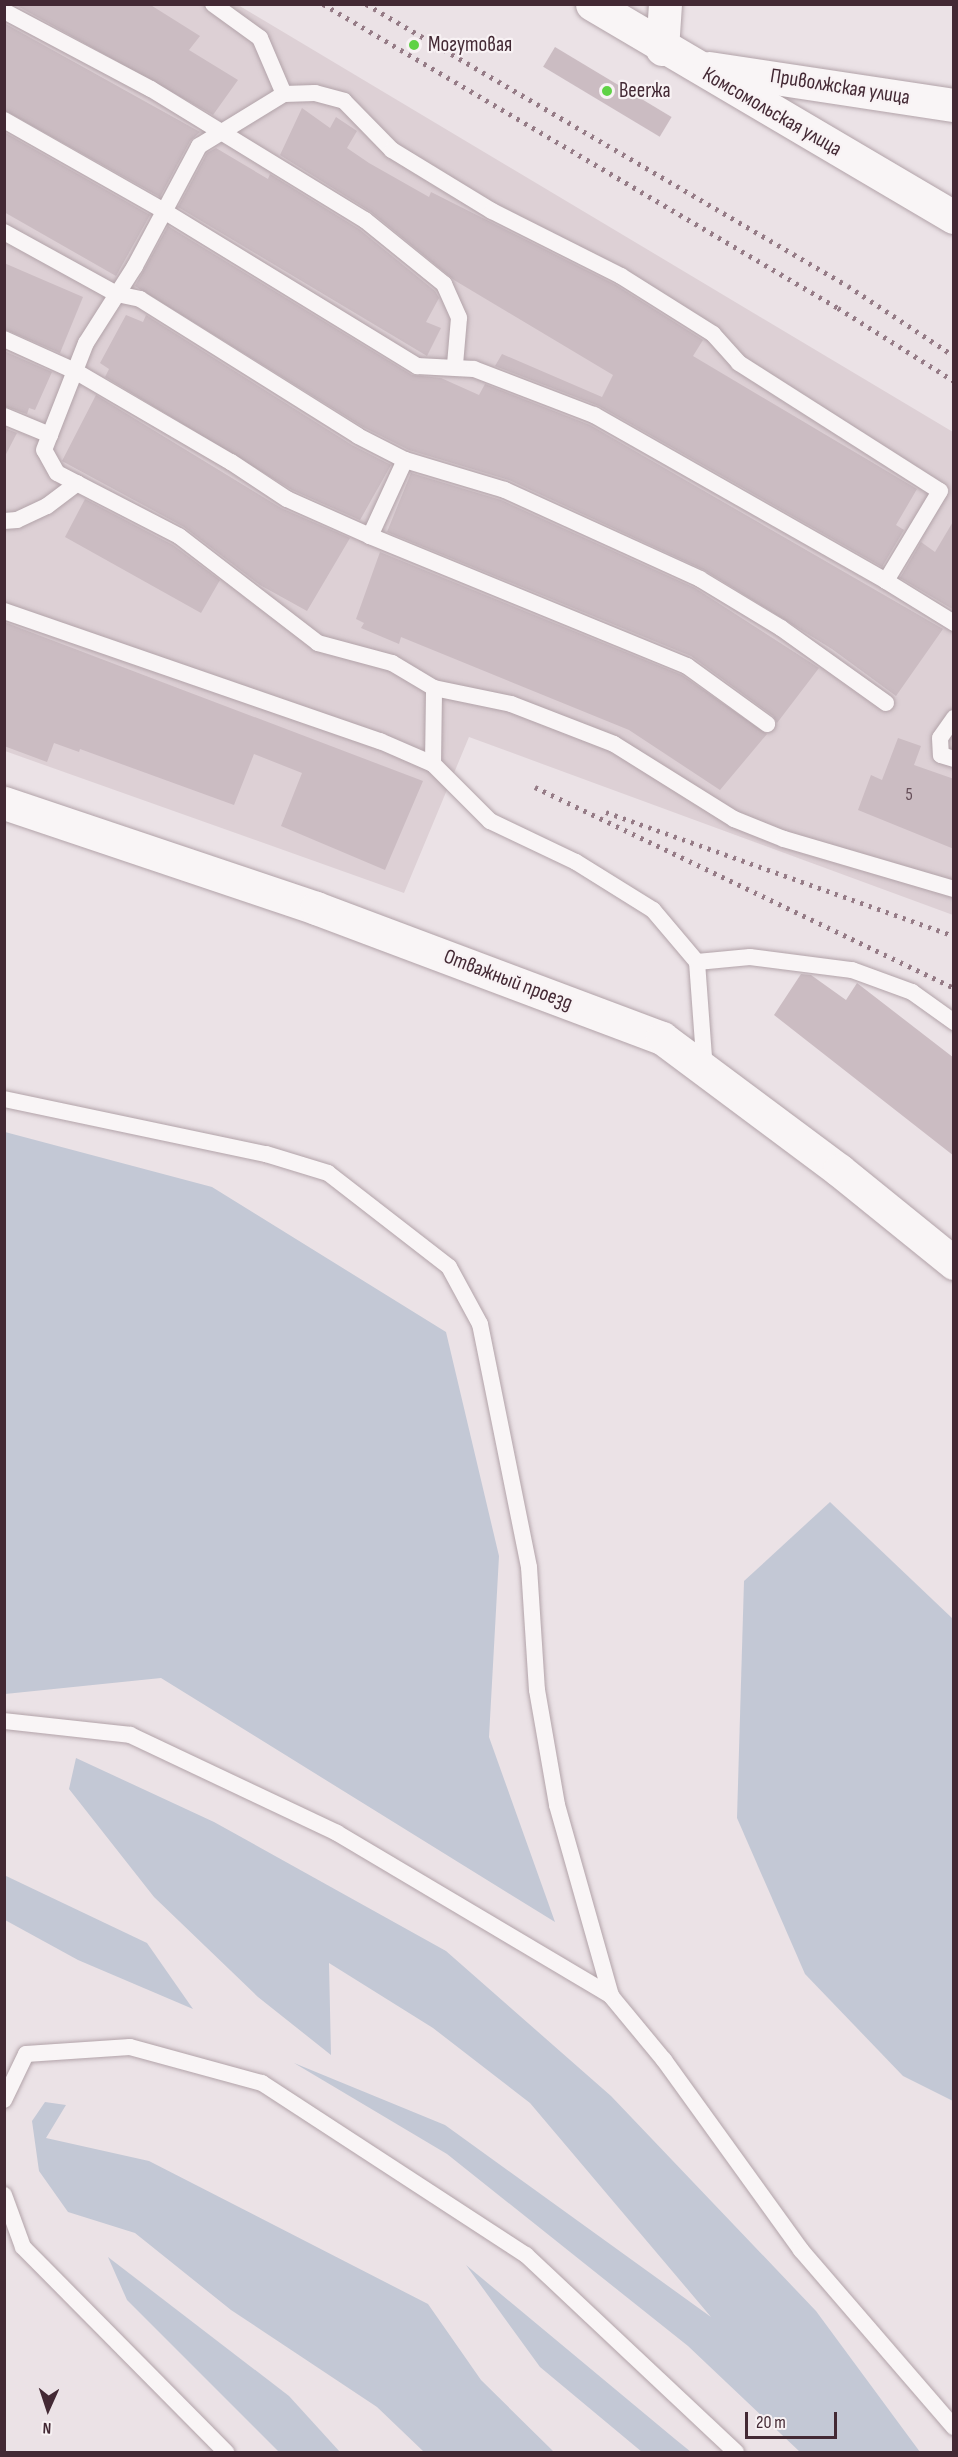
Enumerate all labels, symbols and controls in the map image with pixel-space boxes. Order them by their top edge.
place label: Могутовая [428,32,512,58]
marker: Могутовая [405,36,423,54]
street label: Комсомольская улица [698,62,846,162]
street label: Приволжская улица [768,64,912,110]
place label: Beerжа [619,78,671,104]
marker: Beerжа [600,84,614,98]
house number: 5 [905,784,913,806]
street label: Отважный проезд [440,944,576,1016]
north arrow [18,2379,78,2439]
scale bar [748,2400,840,2438]
text: 20 m [756,2412,786,2433]
text: N [42,2418,52,2437]

